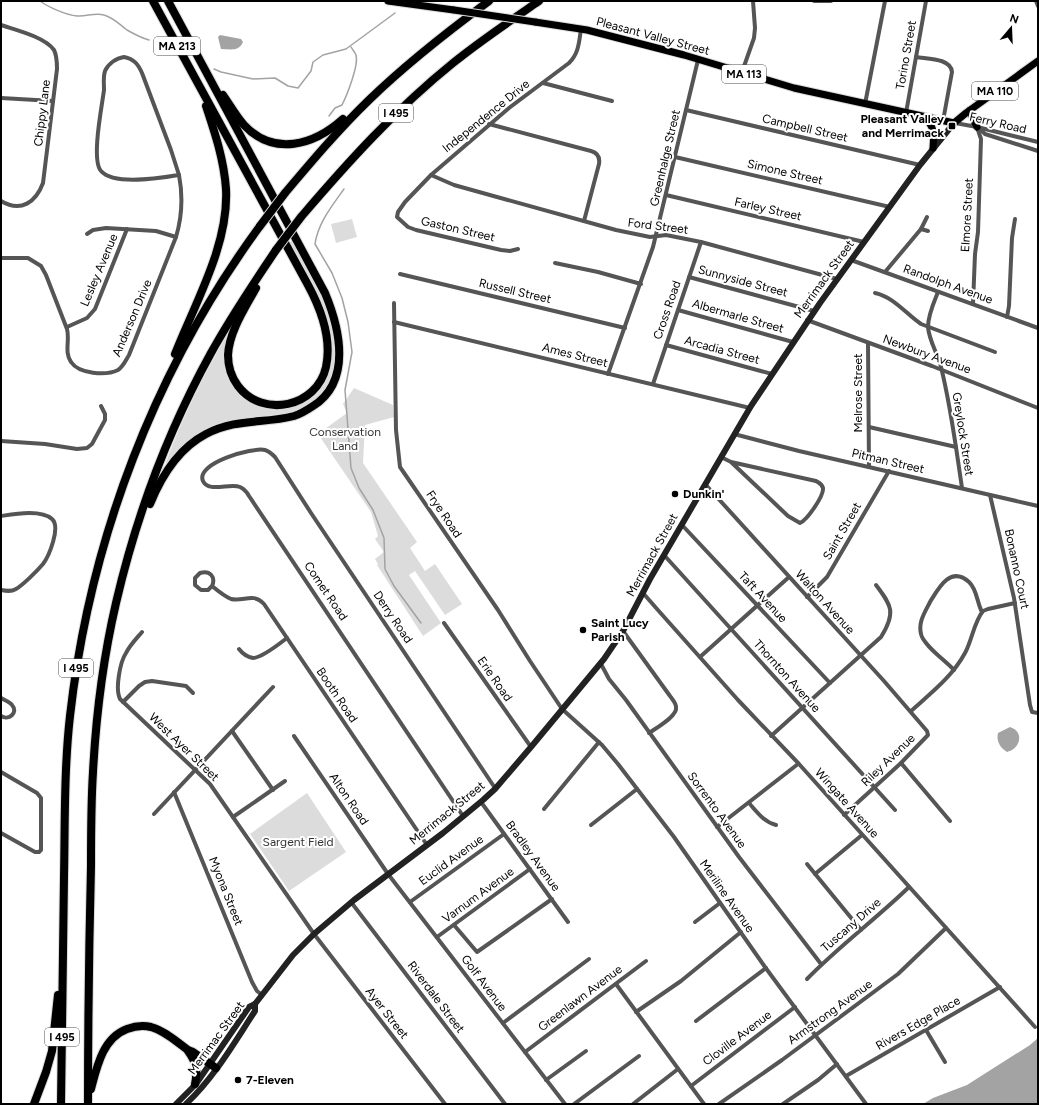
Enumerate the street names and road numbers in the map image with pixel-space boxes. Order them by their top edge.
street label: Pleasant Valley Street [595,14,712,58]
street label: Torino Street [893,19,919,91]
road number: MA 213 [154,37,200,55]
road number: MA 113 [722,65,766,83]
street label: Independence Drive [440,76,533,155]
street label: Chippy Lane [31,78,53,147]
road number: MA 110 [972,82,1018,100]
road number: I 495 [379,104,413,122]
street label: Greenhalge Street [647,108,683,208]
street label: Ferry Road [968,110,1028,136]
street label: Campbell Street [761,111,850,145]
street label: Simone Street [746,157,825,188]
street label: Elmore Street [958,177,976,252]
street label: Farley Street [733,194,803,224]
street label: Gaston Street [420,214,497,244]
street label: Ford Street [627,215,690,237]
street label: Lesley Avenue [77,231,121,308]
street label: Merrimack Street [791,237,857,321]
street label: Randolph Avenue [901,261,995,307]
street label: Sunnyside Street [697,262,790,300]
street label: Russell Street [477,276,553,306]
street label: Anderson Drive [109,277,155,359]
street label: Cross Road [650,279,684,341]
street label: Albermarle Street [691,296,786,336]
street label: Newbury Avenue [881,332,973,377]
street label: Arcadia Street [683,333,762,367]
street label: Ames Street [541,340,610,370]
street label: Melrose Street [851,353,865,433]
street label: Greylock Street [949,391,977,477]
street label: Pitman Street [850,446,926,476]
street label: Frye Road [423,488,465,540]
street label: Saint Street [820,499,864,562]
street label: Merrimack Street [623,511,681,599]
street label: Bonanno Court [1002,528,1032,611]
street label: Comet Road [301,559,351,623]
street label: Walton Avenue [793,567,858,637]
street label: Taft Avenue [736,569,790,626]
street label: Derry Road [370,588,416,646]
street label: Thornton Avenue [751,637,824,715]
street label: Erie Road [475,654,515,704]
road number: I 495 [59,659,93,677]
street label: Booth Road [314,665,360,725]
street label: West Ayer Street [146,710,222,784]
street label: Riley Avenue [858,731,918,789]
street label: Wingate Avenue [812,765,882,841]
street label: Sorrento Avenue [685,769,750,851]
street label: Alton Road [327,770,371,828]
street label: Merrimack Street [407,778,488,848]
street label: Bradley Avenue [503,818,563,894]
street label: Euclid Avenue [416,832,486,888]
street label: Myona Street [206,855,246,928]
street label: Meriline Avenue [697,857,758,936]
street label: Varnum Avenue [439,864,517,926]
street label: Tuscany Drive [818,895,884,955]
street label: Golf Avenue [458,952,510,1014]
street label: Riverdale Street [405,958,468,1036]
street label: Greenlawn Avenue [535,962,625,1034]
street label: Armstrong Avenue [785,976,875,1047]
street label: Ayer Street [363,985,412,1042]
street label: Rivers Edge Place [873,993,963,1053]
street label: Merrimac Street [185,998,247,1077]
street label: Cloville Avenue [700,1007,775,1068]
road number: I 495 [45,1028,79,1046]

